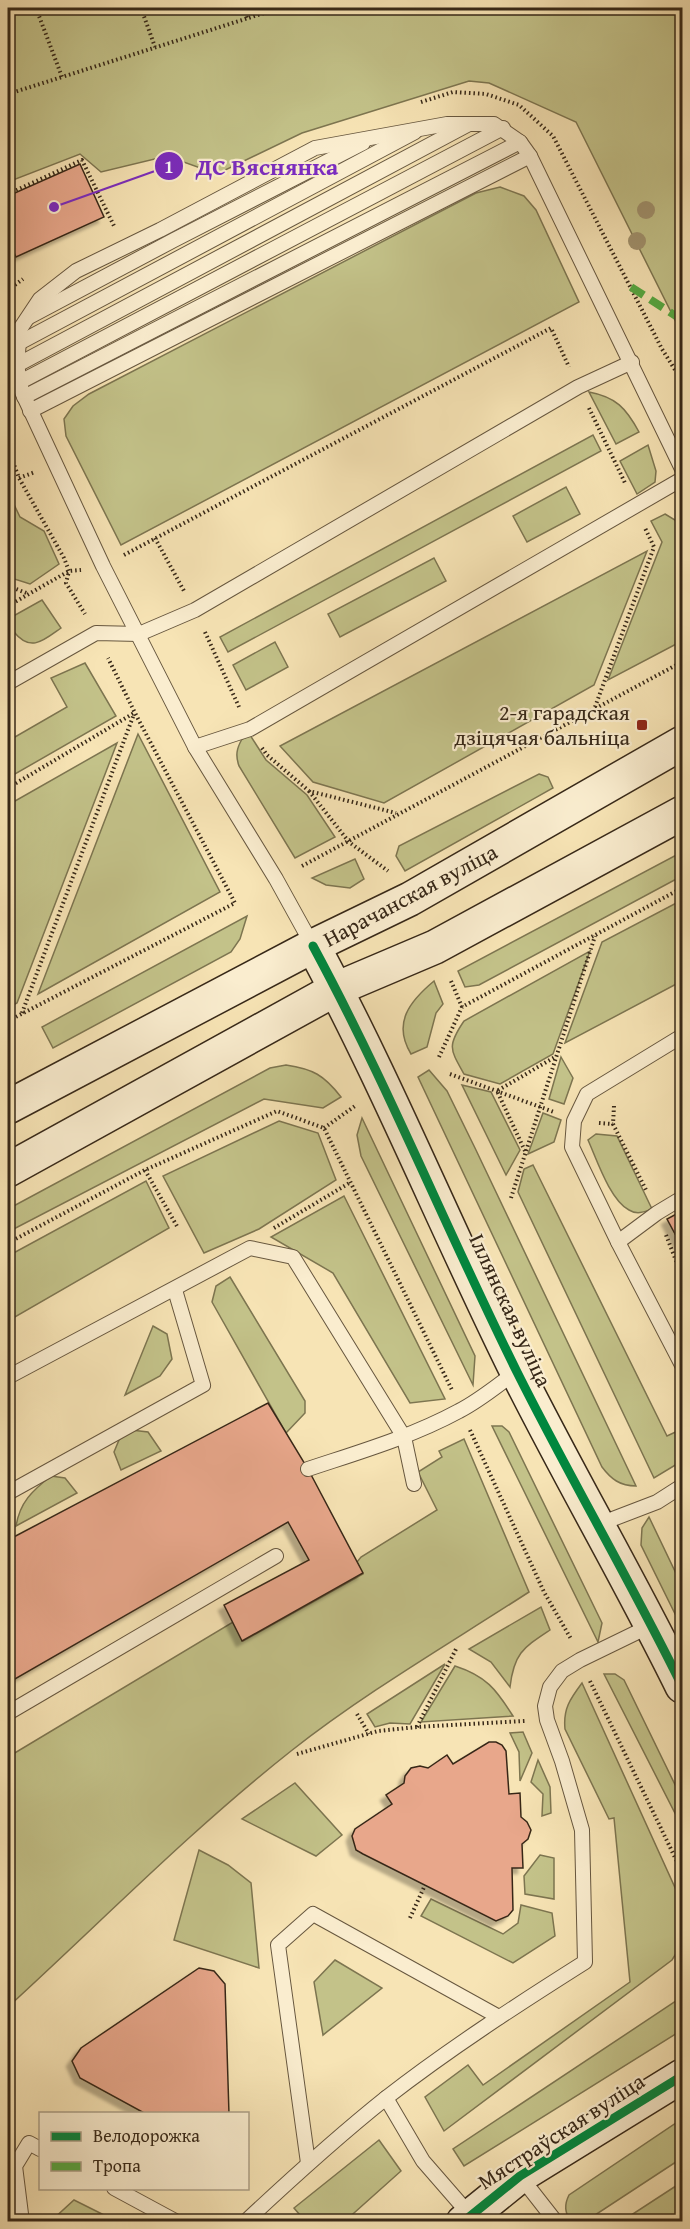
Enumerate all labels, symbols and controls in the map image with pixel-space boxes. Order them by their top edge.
callout: ДС Вяснянка [154,145,350,187]
text: ДС Вяснянка [195,149,339,184]
text: 1 [164,153,174,180]
place label: 2-я гарадская дзіцячая бальніца [454,696,631,753]
marker: 2-я гарадская дзіцячая бальніца [635,718,649,732]
street label: Нарачанская вуліца [317,835,503,955]
street label: Іллянская вуліца [461,1228,561,1392]
street label: Мястраўская вуліца [471,2065,651,2197]
legend [39,2112,249,2190]
text: Велодорожка [93,2122,200,2149]
text: Тропа [93,2152,141,2179]

